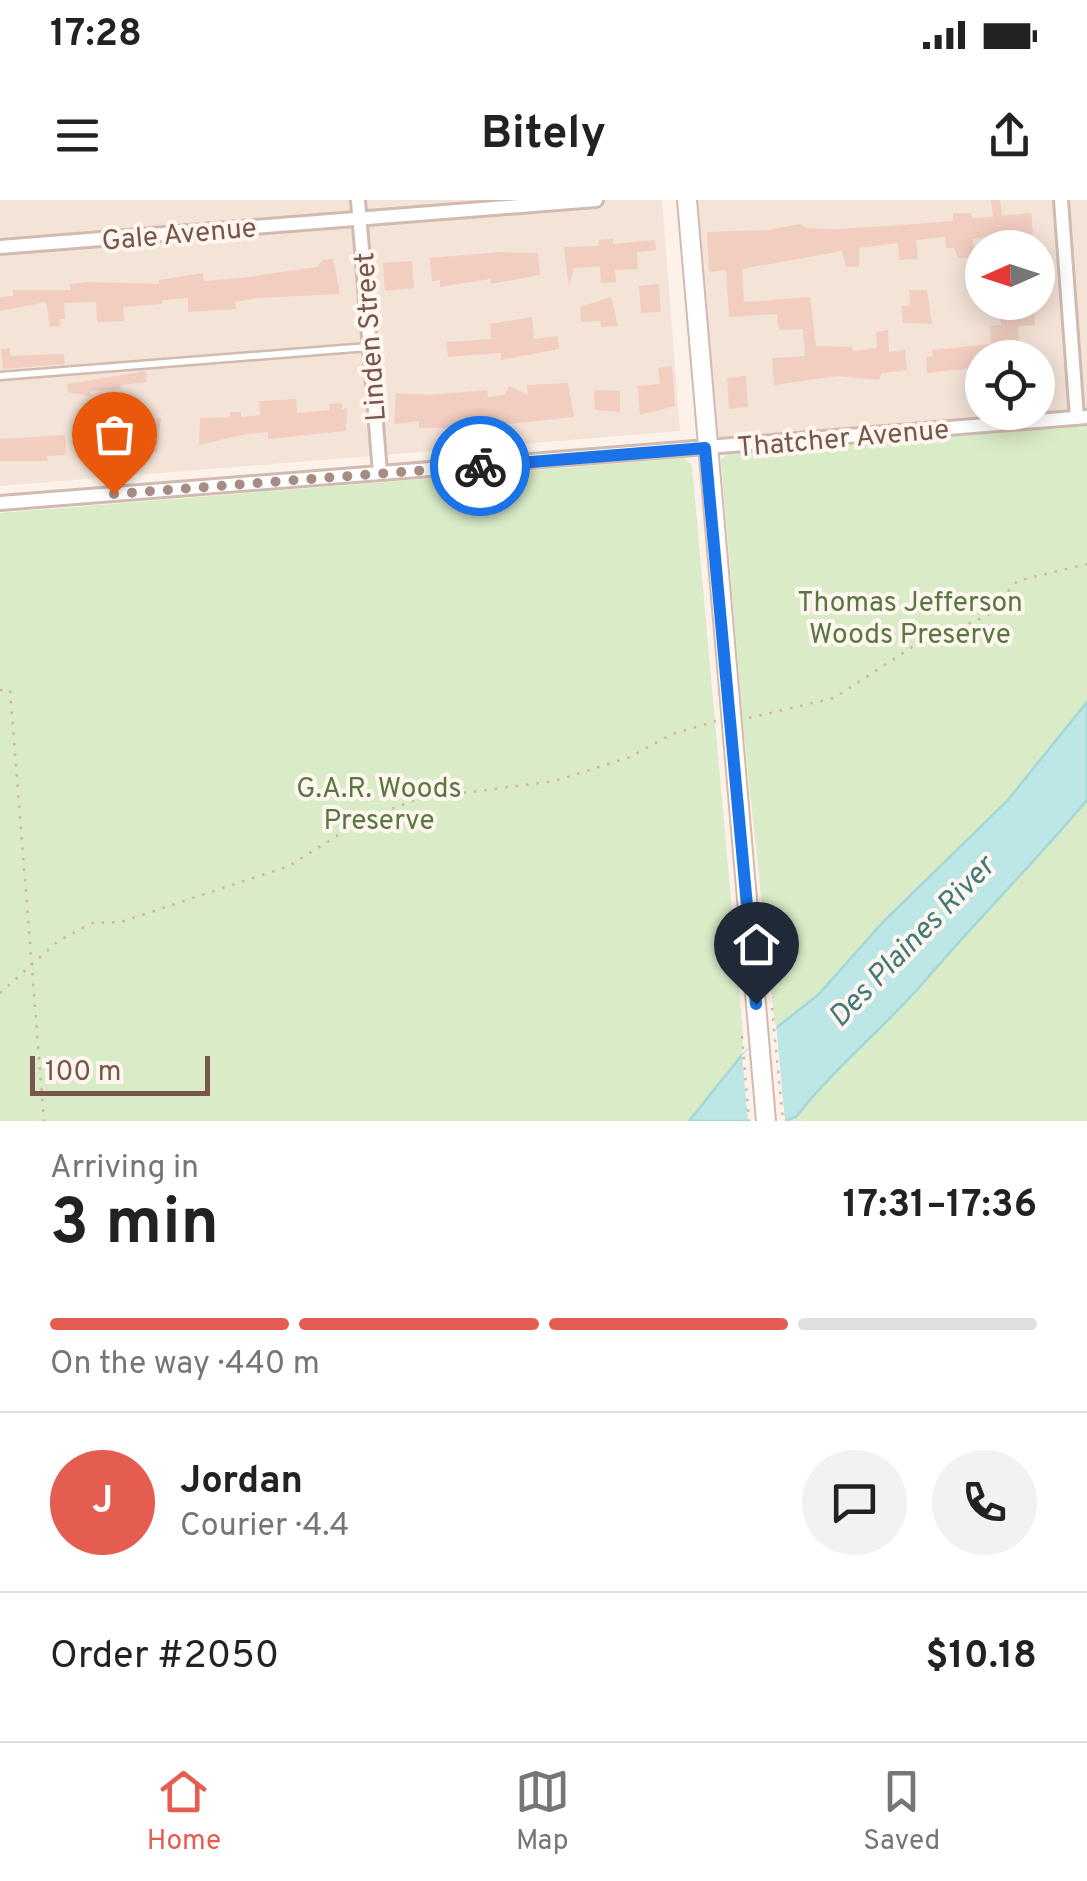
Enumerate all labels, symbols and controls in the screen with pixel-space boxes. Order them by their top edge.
text: 17:28 [50,11,142,60]
text: Bitely [481,107,606,164]
icon: menu [50,108,105,163]
icon: share [982,108,1037,163]
street label: Gale Avenue [100,211,258,261]
north arrow [965,230,1055,320]
map controls [965,230,1055,430]
street label: Linden Street [348,251,396,423]
button: locate [965,340,1055,430]
pin [72,392,157,495]
icon: bag [87,407,142,462]
street label: Thatcher Avenue [736,413,951,467]
courier [430,416,530,516]
icon: bike [453,439,508,494]
park label: Thomas Jefferson Woods Preserve [797,586,1023,654]
park label: G.A.R. Woods Preserve [296,772,462,840]
water label: Des Plaines River [822,848,1006,1036]
pin [714,902,799,1005]
icon: home [729,917,784,972]
scale bar [30,1051,210,1096]
text: 100 m [45,1055,121,1091]
text: Arriving in [50,1149,199,1189]
text: 17:31–17:36 [843,1182,1037,1231]
text: 3 min [50,1185,219,1267]
text: On the way · 440 m [50,1345,320,1385]
button: chat [802,1450,907,1555]
button: phone [932,1450,1037,1555]
text: Jordan [180,1458,303,1507]
text: J [92,1478,113,1527]
text: Courier · 4.4 [180,1507,349,1547]
text: Order #2050 [50,1633,279,1682]
text: $10.18 [926,1633,1037,1682]
tab: Home [147,1764,221,1860]
tab: Map [515,1764,570,1860]
tab: Saved [863,1764,940,1860]

